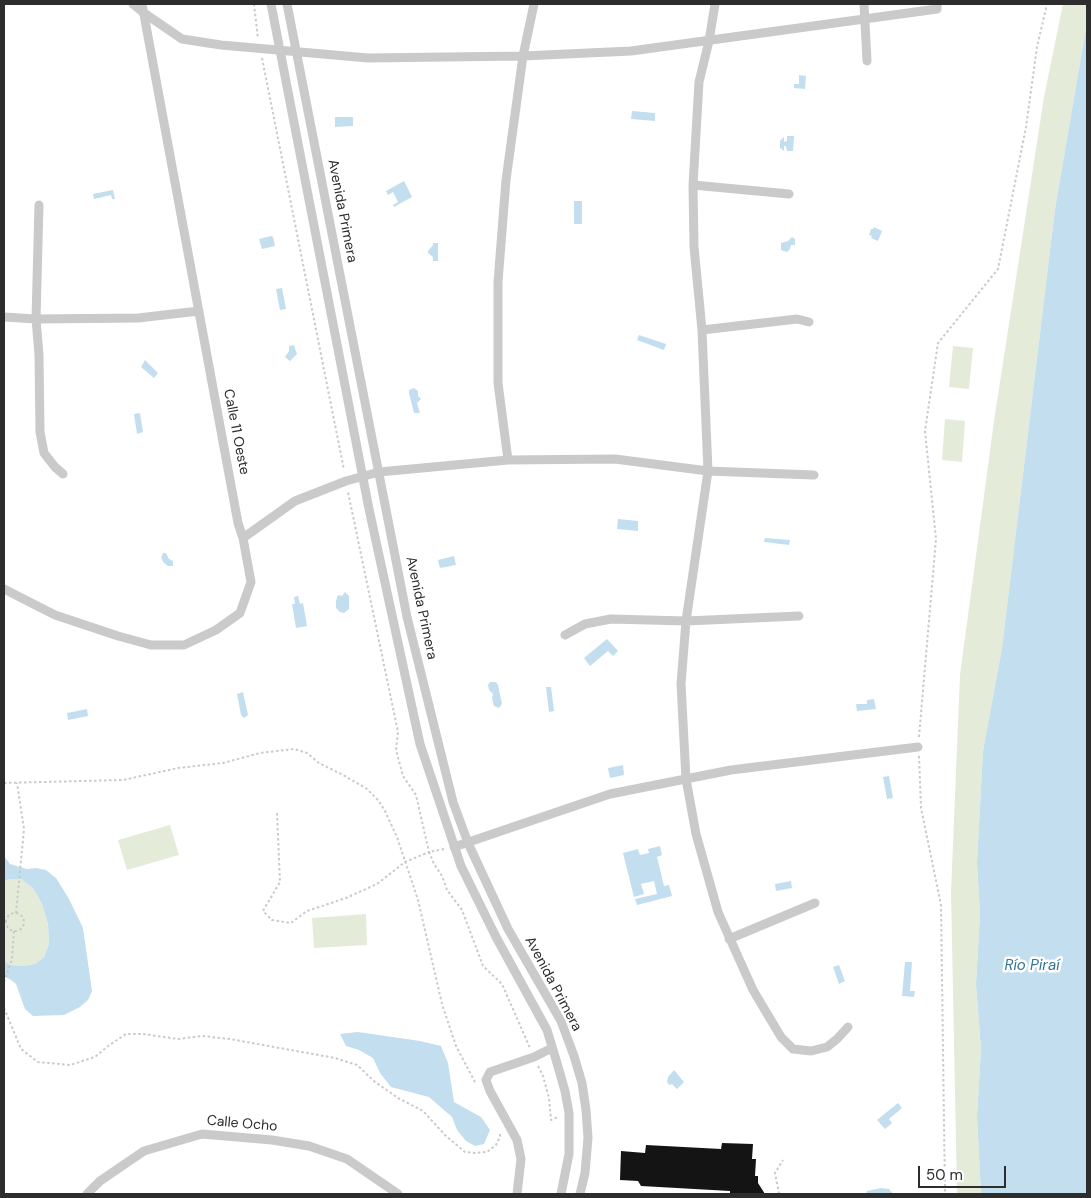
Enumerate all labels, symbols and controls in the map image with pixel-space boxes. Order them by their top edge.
street label: Avenida Primera [324,158,360,264]
street label: Calle 11 Oeste [219,388,253,476]
street label: Avenida Primera [402,555,440,661]
street label: Avenida Primera [521,934,585,1034]
water label: Río Piraí [1004,957,1060,975]
street label: Calle Ocho [206,1113,278,1135]
scale bar [921,1156,1008,1188]
text: 50 m [926,1165,963,1185]

